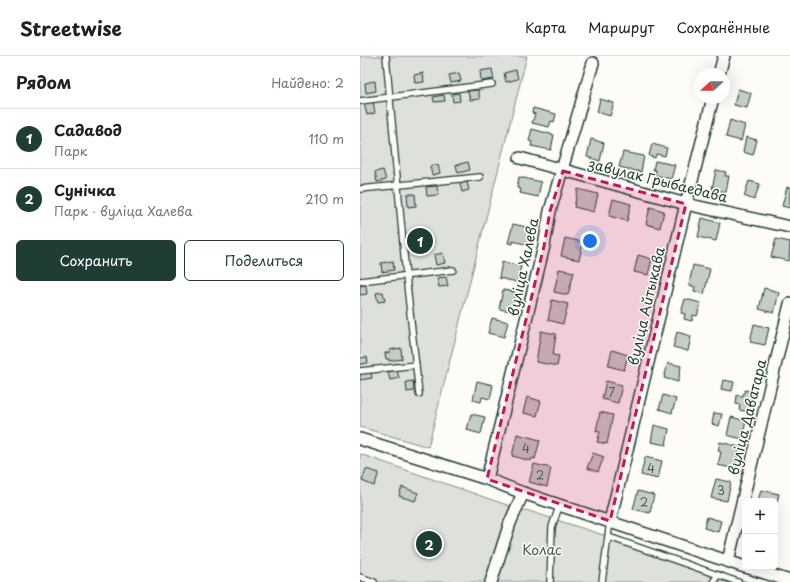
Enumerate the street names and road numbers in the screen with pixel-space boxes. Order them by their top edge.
street label: завулак Грыбаедава [585,152,730,208]
street label: вуліца Халева [502,216,544,318]
street label: вуліца Айтыкава [622,245,670,367]
street label: вуліца Даватара [722,357,772,477]

